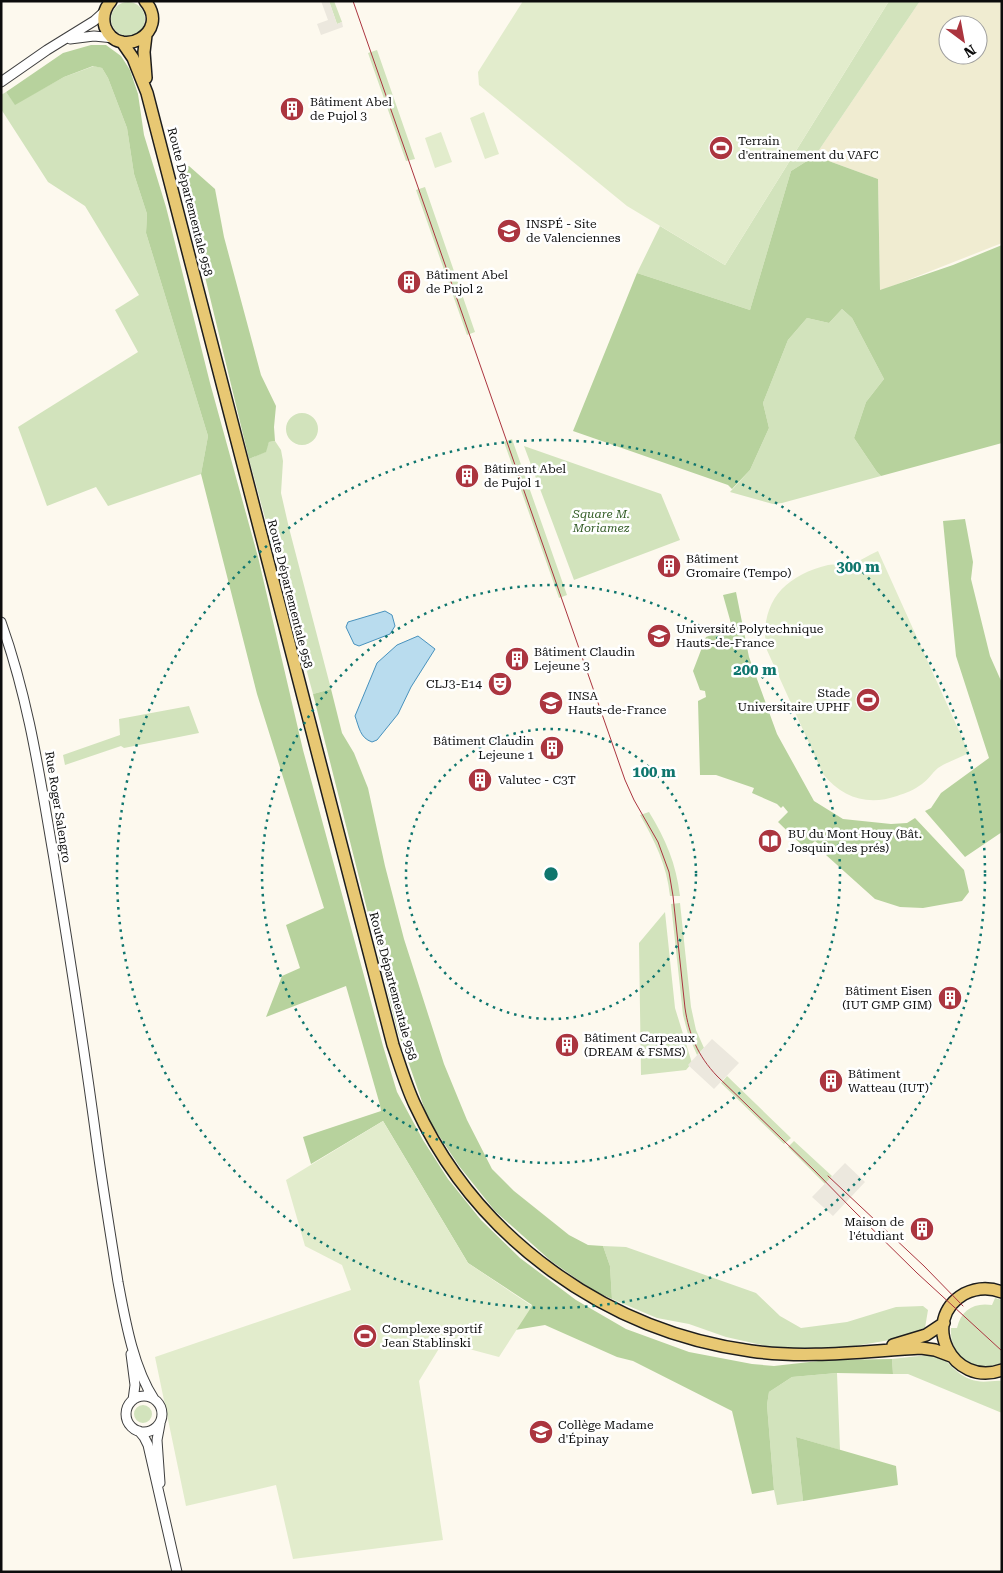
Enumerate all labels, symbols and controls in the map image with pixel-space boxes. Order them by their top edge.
north arrow [938,15,988,65]
text: N [961,41,979,61]
place label: Bâtiment Abel de Pujol 3 [310,95,392,123]
building icon: Bâtiment Abel de Pujol 3 [279,96,305,122]
street label: Route Départementale 958 [165,126,215,278]
place label: Terrain d'entrainement du VAFC [738,134,879,162]
sports icon: Terrain d'entrainement du VAFC [708,135,734,161]
place label: INSPÉ - Site de Valenciennes [526,217,621,245]
school or university icon: INSPÉ - Site de Valenciennes [496,218,522,244]
place label: Bâtiment Abel de Pujol 2 [426,268,508,296]
building icon: Bâtiment Abel de Pujol 2 [396,269,422,295]
place label: Bâtiment Abel de Pujol 1 [484,462,566,490]
building icon: Bâtiment Abel de Pujol 1 [454,463,480,489]
park label: Square M. Moriamez [572,507,629,535]
street label: Route Départementale 958 [265,518,315,670]
place label: Bâtiment Gromaire (Tempo) [686,552,791,580]
building icon: Bâtiment Gromaire (Tempo) [656,553,682,579]
text: 300 m [836,558,880,576]
place label: Université Polytechnique Hauts-de-France [676,622,824,650]
school or university icon: Université Polytechnique Hauts-de-France [646,623,672,649]
place label: Bâtiment Claudin Lejeune 3 [534,645,635,673]
building icon: Bâtiment Claudin Lejeune 3 [504,646,530,672]
text: 200 m [733,661,777,679]
theatre icon: CLJ3-E14 [487,671,513,697]
place label: CLJ3-E14 [426,677,482,691]
place label: Stade Universitaire UPHF [738,686,850,714]
sports icon: Stade Universitaire UPHF [855,687,881,713]
place label: INSA Hauts-de-France [568,689,667,717]
school or university icon: INSA Hauts-de-France [538,690,564,716]
place label: Bâtiment Claudin Lejeune 1 [433,734,534,762]
building icon: Bâtiment Claudin Lejeune 1 [539,735,565,761]
street label: Rue Roger Salengro [42,750,74,864]
text: 100 m [632,763,676,781]
building icon: Valutec - C3T [467,767,493,793]
place label: Valutec - C3T [498,773,576,787]
place label: BU du Mont Houy (Bât. Josquin des prés) [788,827,922,855]
library icon: BU du Mont Houy (Bât. Josquin des prés) [757,828,783,854]
centre of rings [542,865,560,883]
street label: Route Départementale 958 [366,910,420,1062]
place label: Bâtiment Eisen (IUT GMP GIM) [842,984,932,1012]
building icon: Bâtiment Eisen (IUT GMP GIM) [937,985,963,1011]
place label: Bâtiment Carpeaux (DREAM & FSMS) [584,1031,695,1059]
building icon: Bâtiment Carpeaux (DREAM & FSMS) [554,1032,580,1058]
place label: Bâtiment Watteau (IUT) [848,1067,929,1095]
building icon: Bâtiment Watteau (IUT) [818,1068,844,1094]
place label: Maison de l'étudiant [844,1215,905,1243]
building icon: Maison de l'étudiant [909,1216,935,1242]
place label: Complexe sportif Jean Stablinski [382,1322,483,1350]
sports icon: Complexe sportif Jean Stablinski [352,1323,378,1349]
place label: Collège Madame d'Épinay [558,1418,654,1446]
school or university icon: Collège Madame d'Épinay [528,1419,554,1445]

